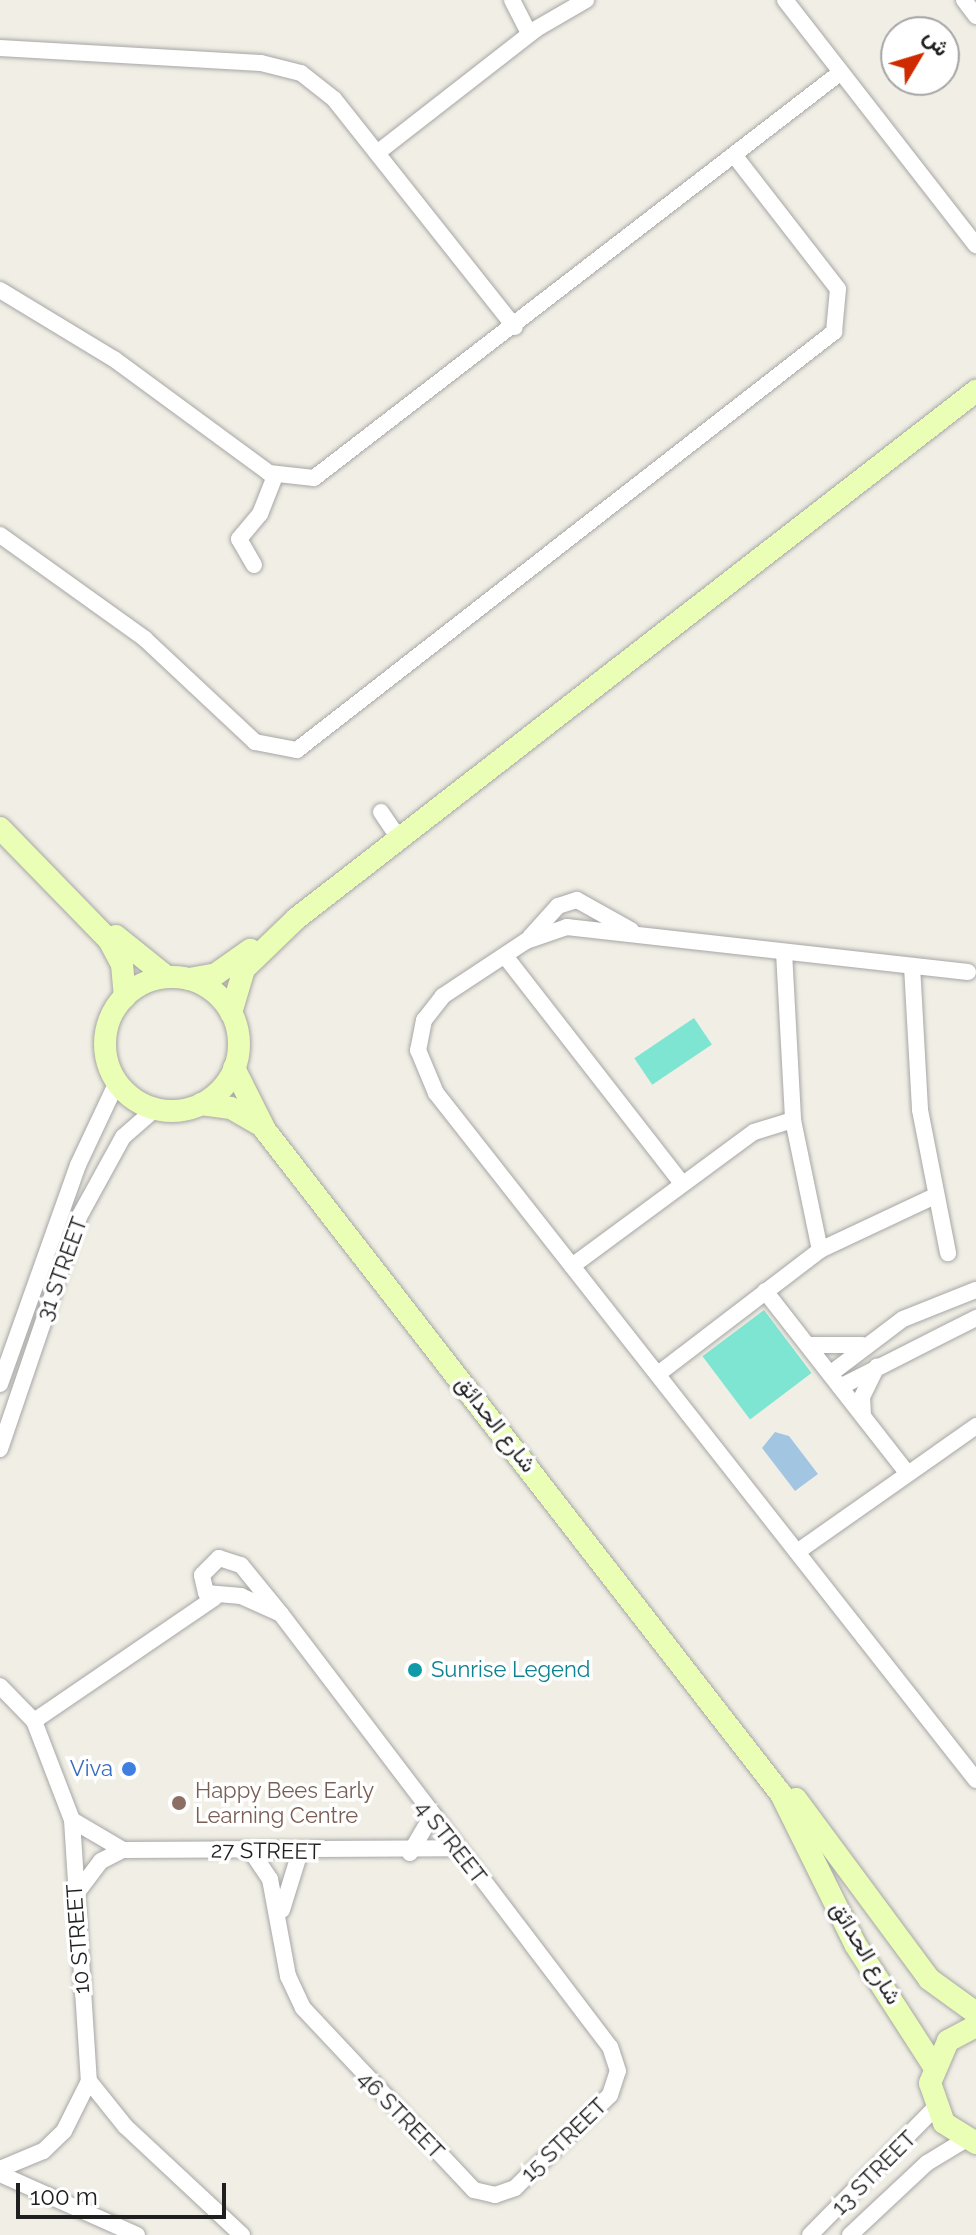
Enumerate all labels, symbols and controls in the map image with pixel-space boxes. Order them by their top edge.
north arrow [880,16,960,96]
text: ش [919,24,956,61]
street label: 31 STREET [31,1214,93,1324]
street label: شارع الحدائق [450,1371,542,1477]
place label: Sunrise Legend [431,1657,590,1683]
marker: Sunrise Legend [406,1661,424,1679]
place label: Viva [70,1756,113,1782]
marker: Viva [120,1760,138,1778]
place label: Happy Bees Early Learning Centre [195,1777,375,1828]
marker: Happy Bees Early Learning Centre [170,1794,188,1812]
street label: 4 STREET [410,1795,492,1889]
street label: 27 STREET [211,1837,321,1865]
street label: 10 STREET [61,1883,95,1995]
street label: شارع الحدائق [825,1897,907,2009]
street label: 46 STREET [353,2065,449,2165]
street label: 15 STREET [516,2093,612,2187]
street label: 13 STREET [826,2125,922,2221]
scale bar [20,2167,230,2217]
text: 100 m [30,2182,98,2211]

